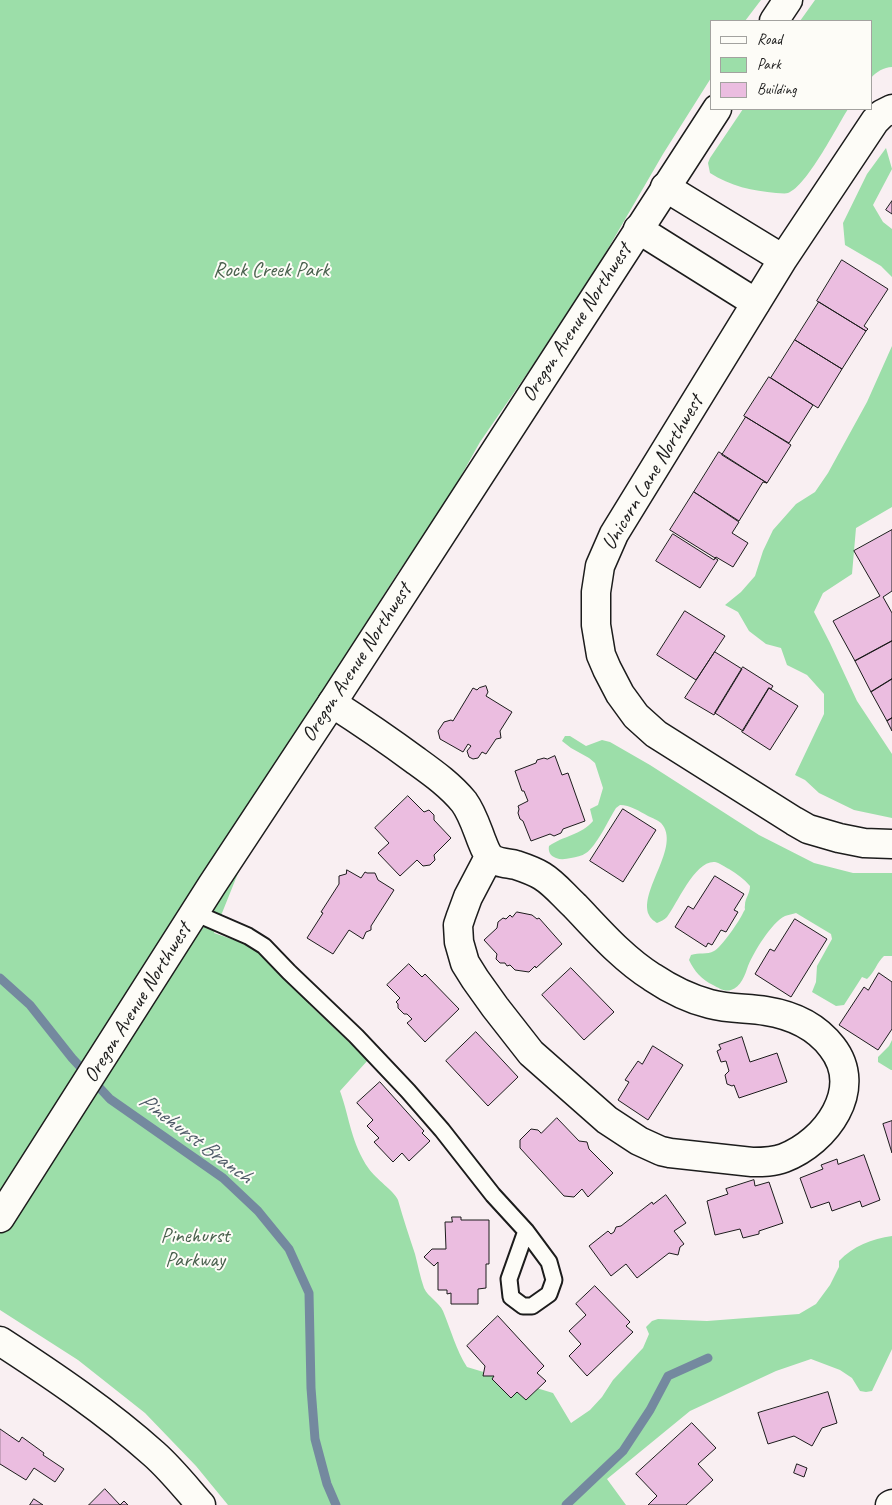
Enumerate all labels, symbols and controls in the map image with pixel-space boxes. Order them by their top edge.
legend [710,20,872,110]
text: Road [757,30,782,49]
text: Park [757,55,781,74]
text: Building [757,80,796,99]
street label: Oregon Avenue Northwest [516,239,638,407]
park label: Rock Creek Park [213,257,329,283]
street label: Unicorn Lane Northwest [597,391,709,555]
street label: Oregon Avenue Northwest [296,579,418,747]
street label: Oregon Avenue Northwest [79,919,197,1087]
water label: Pinehurst Branch [133,1088,257,1190]
park label: Pinehurst Parkway [160,1223,230,1273]

